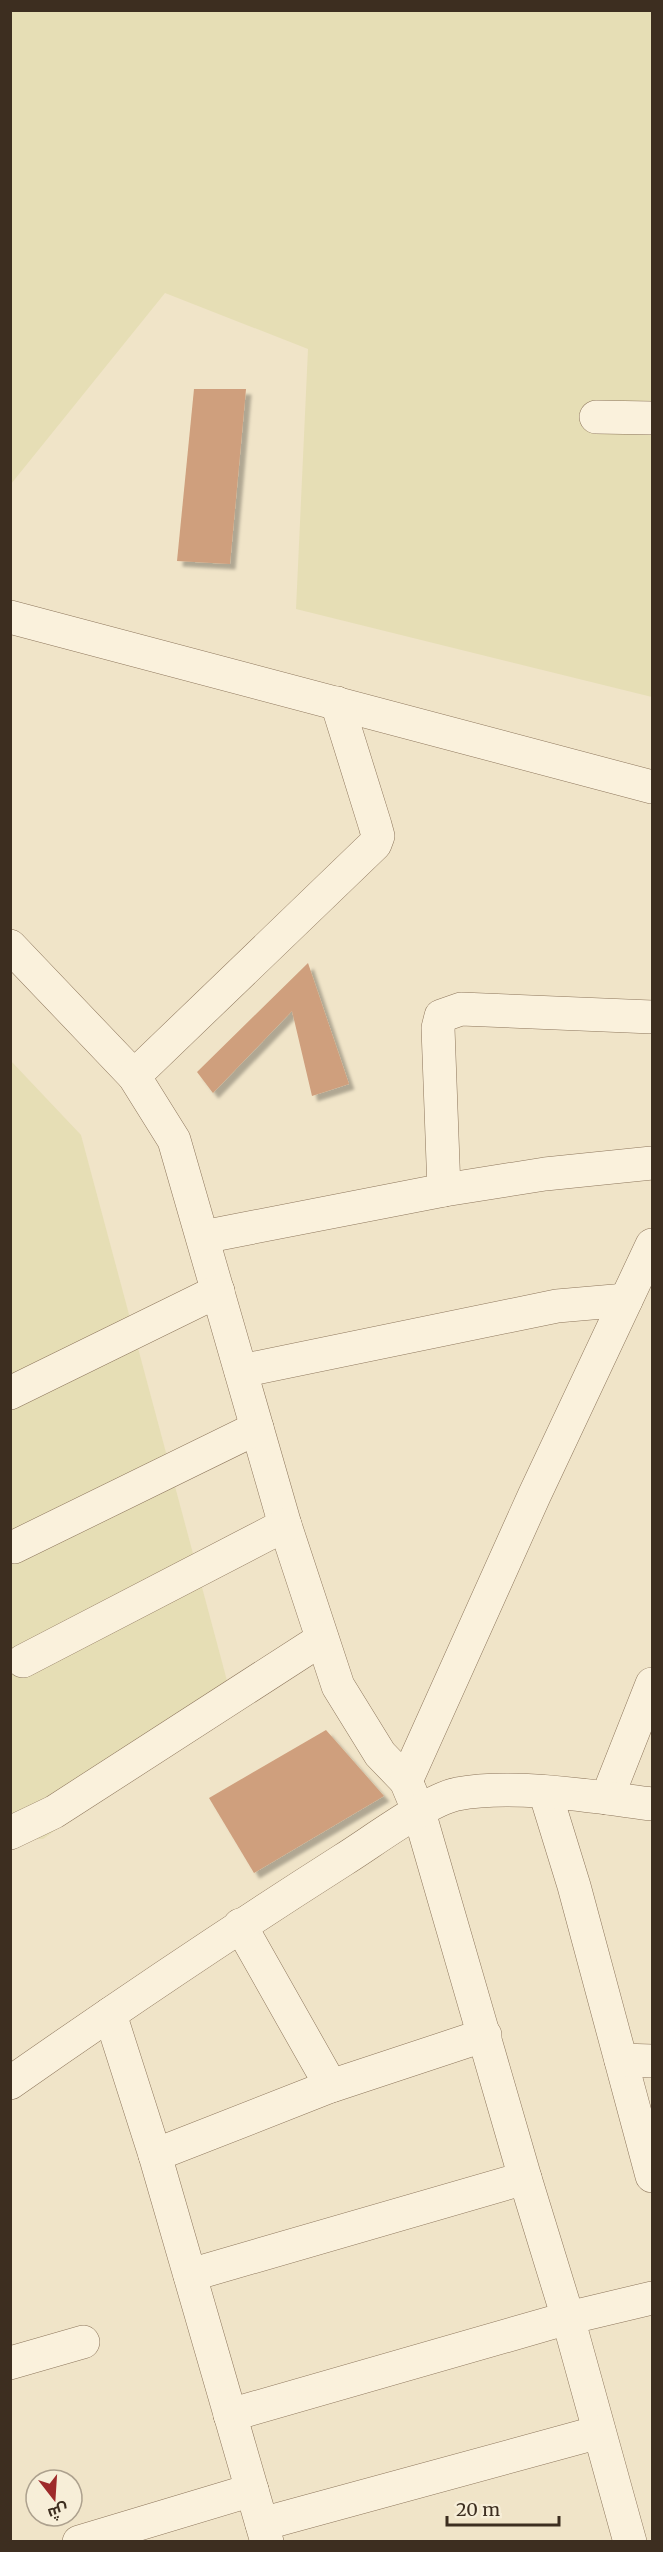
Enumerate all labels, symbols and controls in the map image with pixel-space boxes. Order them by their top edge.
north arrow [24,2468,84,2528]
scale bar [447,2489,560,2527]
text: 20 m [456,2498,500,2521]
text: ش [46,2500,71,2525]

